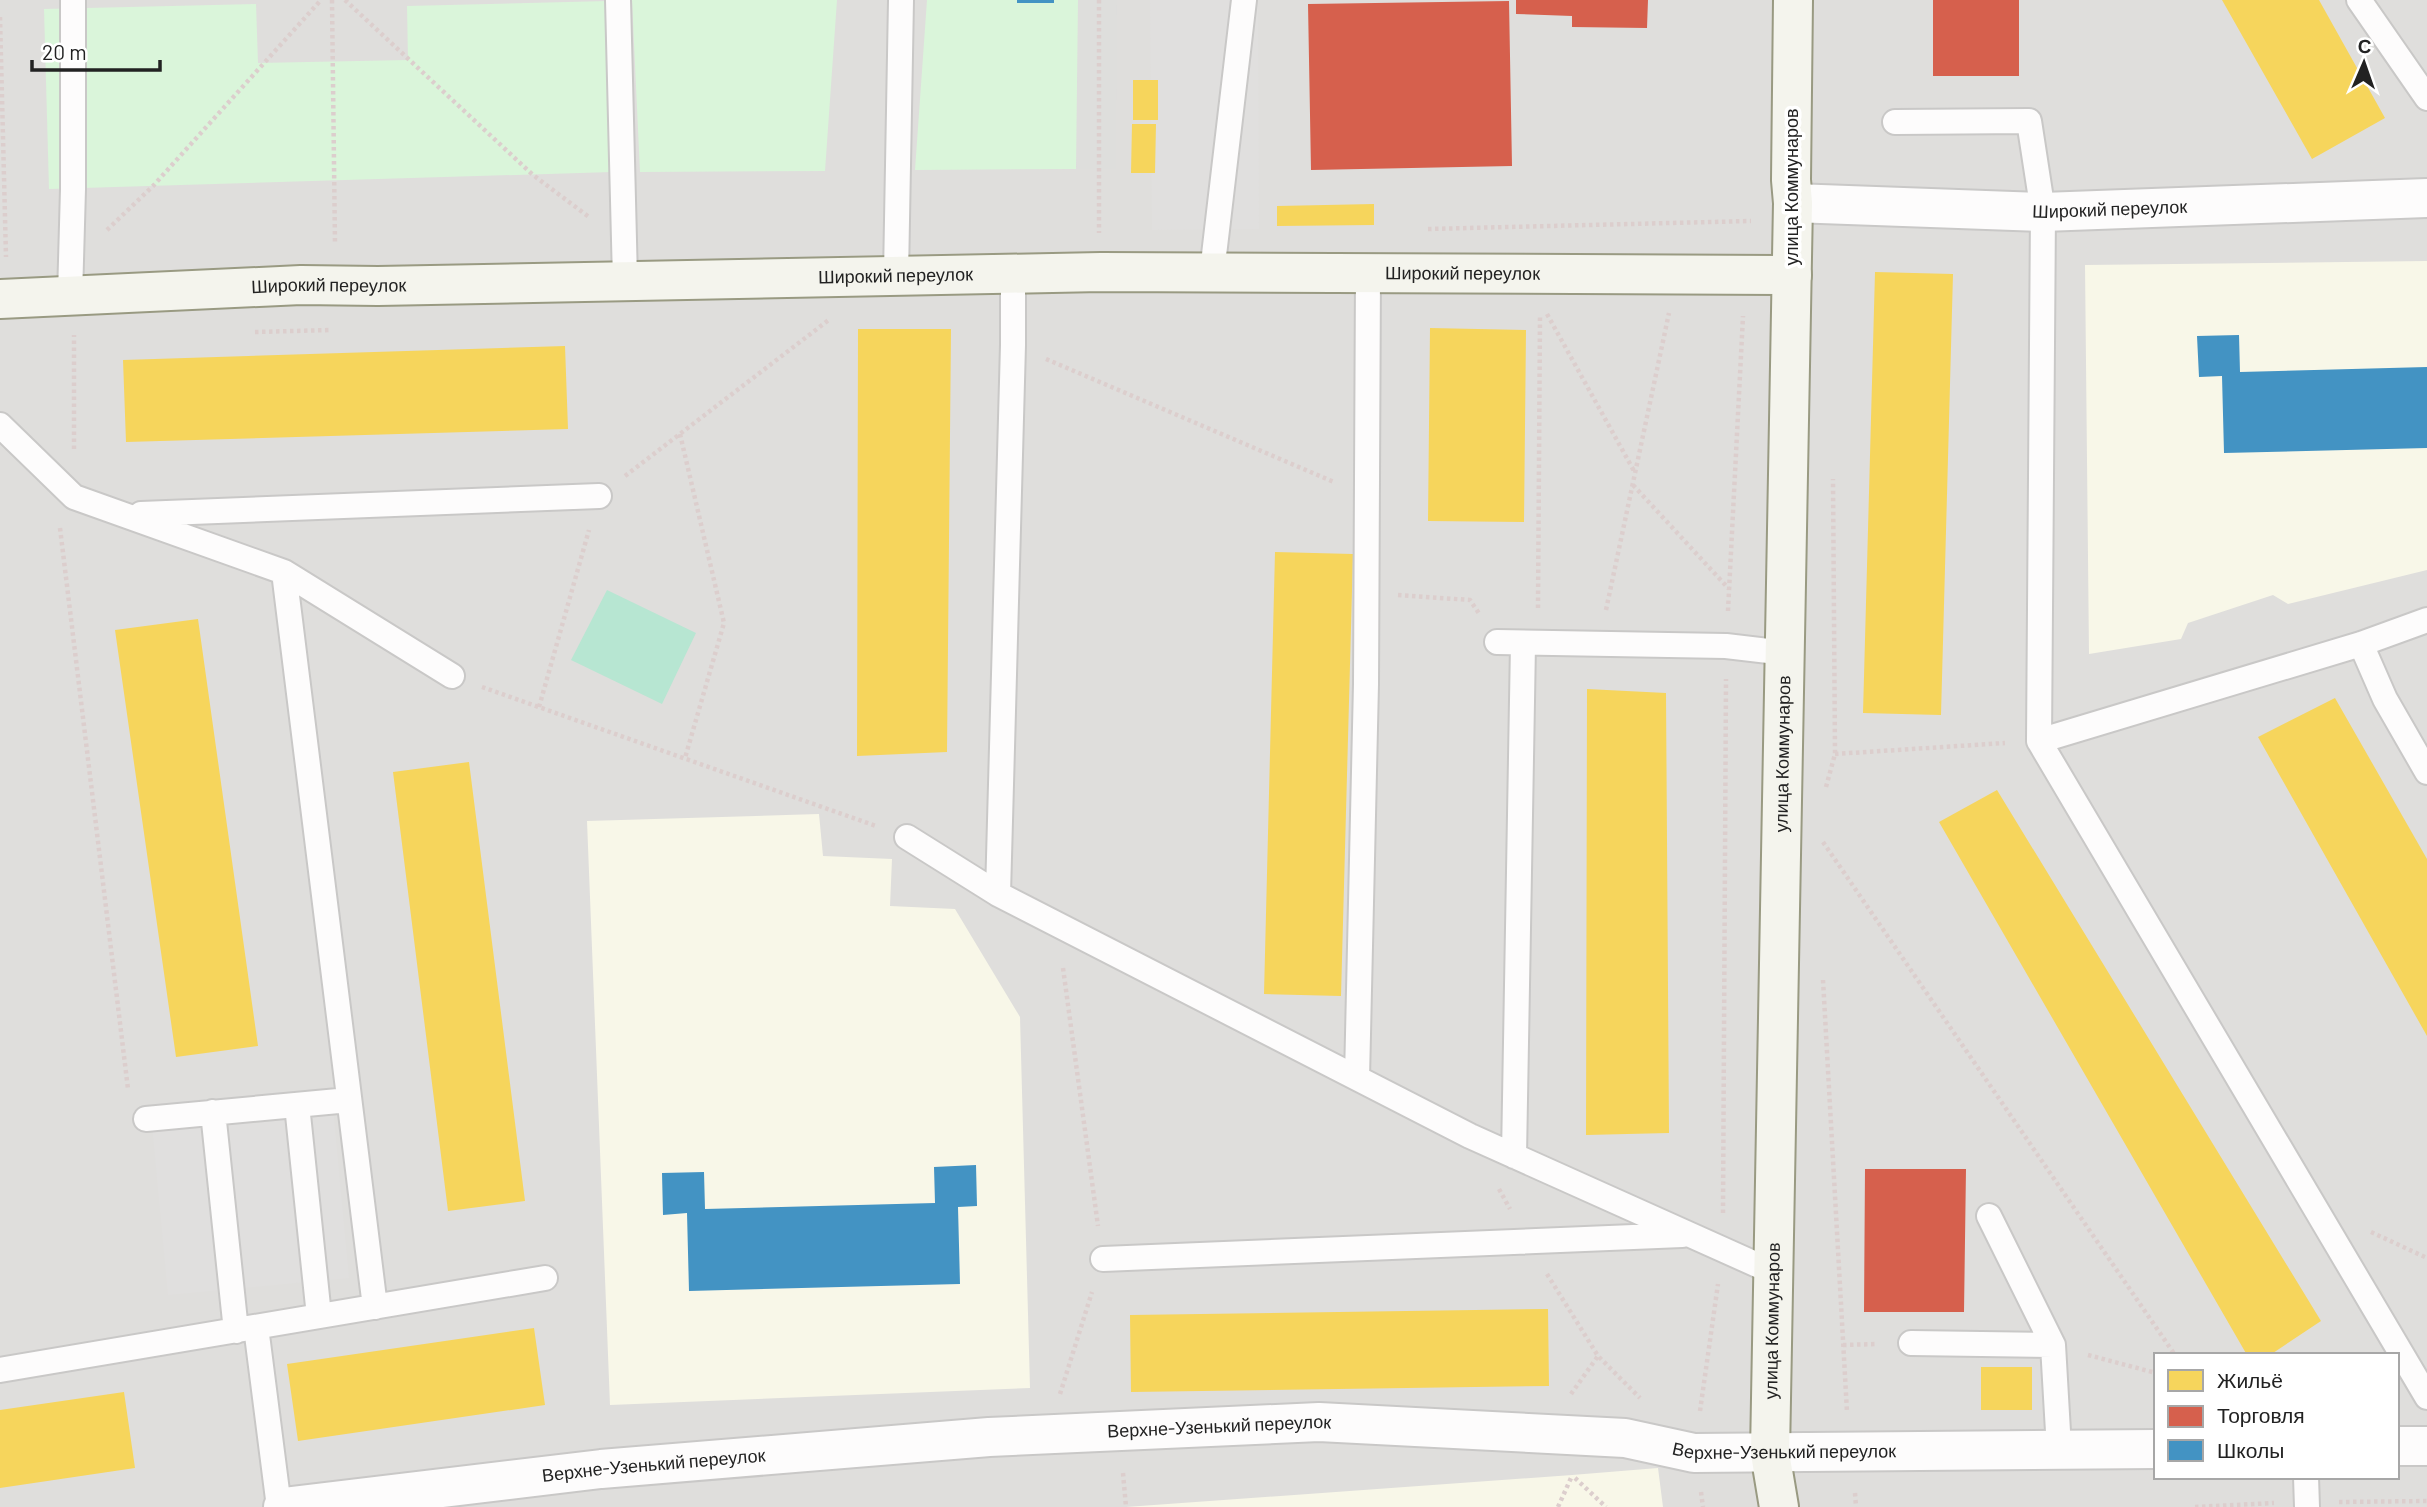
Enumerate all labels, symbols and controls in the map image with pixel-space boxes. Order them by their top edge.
scale bar [32,28,159,72]
north arrow [2329,28,2399,98]
text: С [2357,34,2372,57]
text: 20 m [42,39,87,64]
street label: улица Коммунаров [1780,108,1802,266]
street label: Широкий переулок [2032,195,2188,222]
street label: Широкий переулок [1385,261,1540,284]
street label: Широкий переулок [818,262,973,287]
street label: Широкий переулок [251,273,406,297]
street label: улица Коммунаров [1769,675,1794,833]
street label: улица Коммунаров [1759,1242,1784,1400]
legend [2154,1353,2399,1479]
text: Жильё [2217,1367,2283,1392]
text: Торговля [2217,1402,2305,1427]
street label: Верхне-Узенький переулок [1107,1410,1332,1442]
street label: Верхне-Узенький переулок [1670,1437,1896,1463]
text: Школы [2217,1437,2284,1462]
street label: Верхне-Узенький переулок [541,1443,766,1486]

